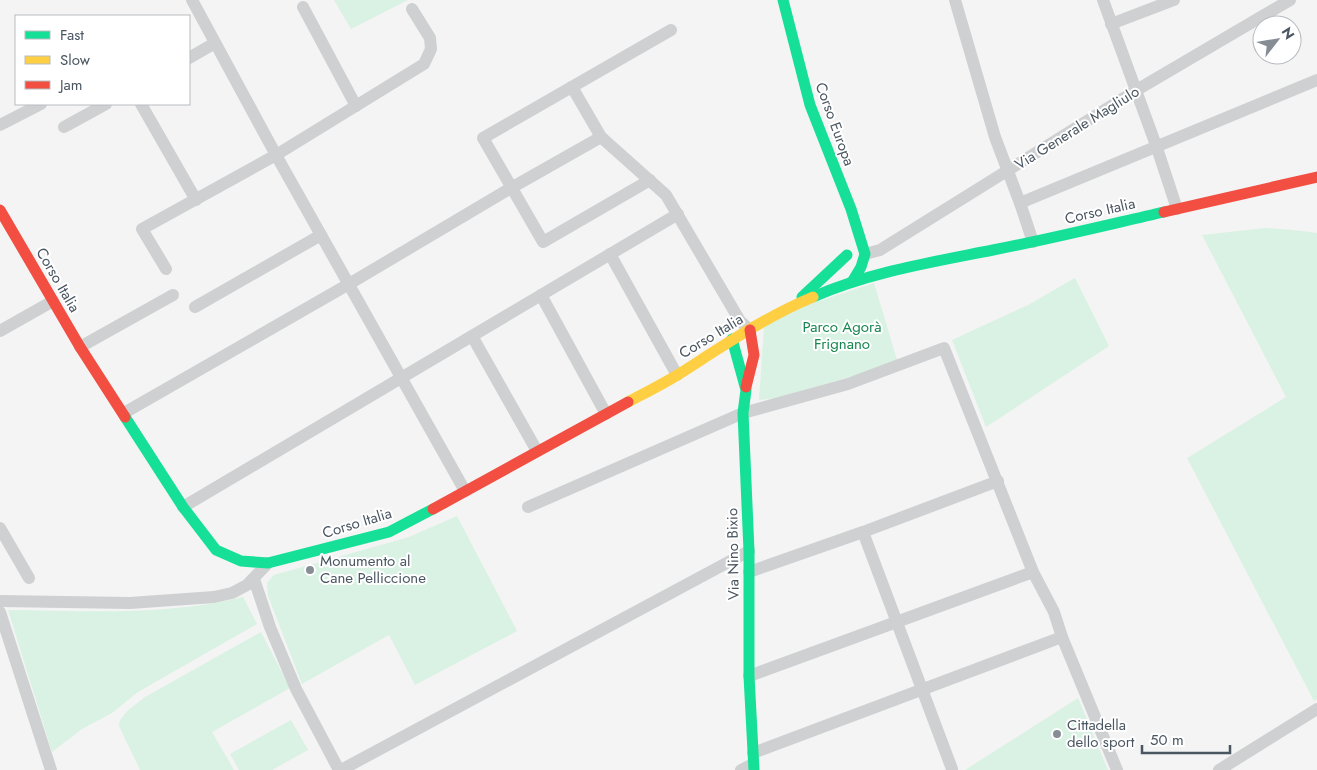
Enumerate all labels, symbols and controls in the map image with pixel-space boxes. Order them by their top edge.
legend [15,15,190,105]
north arrow [1252,15,1302,65]
text: N [1277,23,1300,43]
text: Fast [60,24,84,46]
text: Slow [60,49,91,71]
text: Jam [58,74,83,96]
street label: Corso Europa [810,79,860,169]
street label: Via Generale Magliulo [1010,81,1144,175]
street label: Corso Italia [1063,192,1137,230]
street label: Corso Italia [31,244,85,316]
street label: Corso Italia [675,308,747,364]
park label: Parco Agorà Frignano [803,316,881,355]
street label: Corso Italia [320,502,394,544]
street label: Via Nino Bixio [721,508,745,600]
place label: Monumento al Cane Pelliccione [320,550,426,589]
marker: Monumento al Cane Pelliccione [304,564,316,576]
place label: Cittadella dello sport [1067,714,1135,753]
scale bar [1142,722,1230,754]
marker: Cittadella dello sport [1051,728,1063,740]
text: 50 m [1150,729,1184,751]

